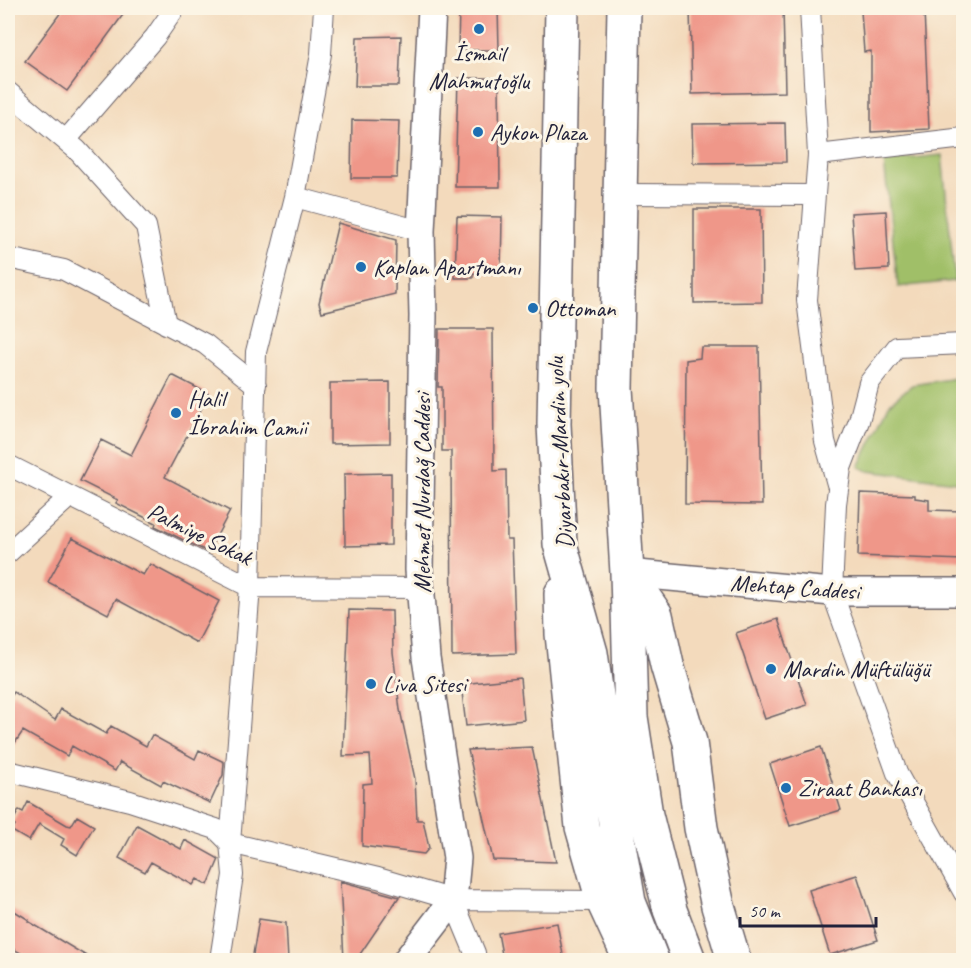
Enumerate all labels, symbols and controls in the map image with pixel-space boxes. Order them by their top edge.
marker: İsmail Mahmutoğlu [472,22,486,36]
place label: İsmail Mahmutoğlu [429,38,531,96]
place label: Aykon Plaza [490,117,588,147]
marker: Aykon Plaza [471,125,485,139]
place label: Kaplan Apartmanı [373,252,522,282]
marker: Kaplan Apartmanı [354,260,368,274]
place label: Ottoman [545,293,617,323]
marker: Ottoman [526,301,540,315]
street label: Diyarbakır-Mardin yolu [540,354,580,549]
place label: Halil İbrahim Camii [188,384,309,442]
street label: Mehmet Nurdağ Caddesi [407,390,437,593]
marker: Halil İbrahim Camii [169,406,183,420]
street label: Palmiye Sokak [143,496,259,573]
street label: Mehtap Caddesi [730,568,863,607]
place label: Mardin Müftülüğü [783,654,932,684]
marker: Mardin Müftülüğü [764,662,778,676]
place label: Liva Sitesi [383,669,469,699]
marker: Liva Sitesi [364,677,378,691]
place label: Ziraat Bankası [798,773,923,803]
marker: Ziraat Bankası [779,781,793,795]
scale bar [740,890,876,928]
text: 50 m [749,900,782,922]

